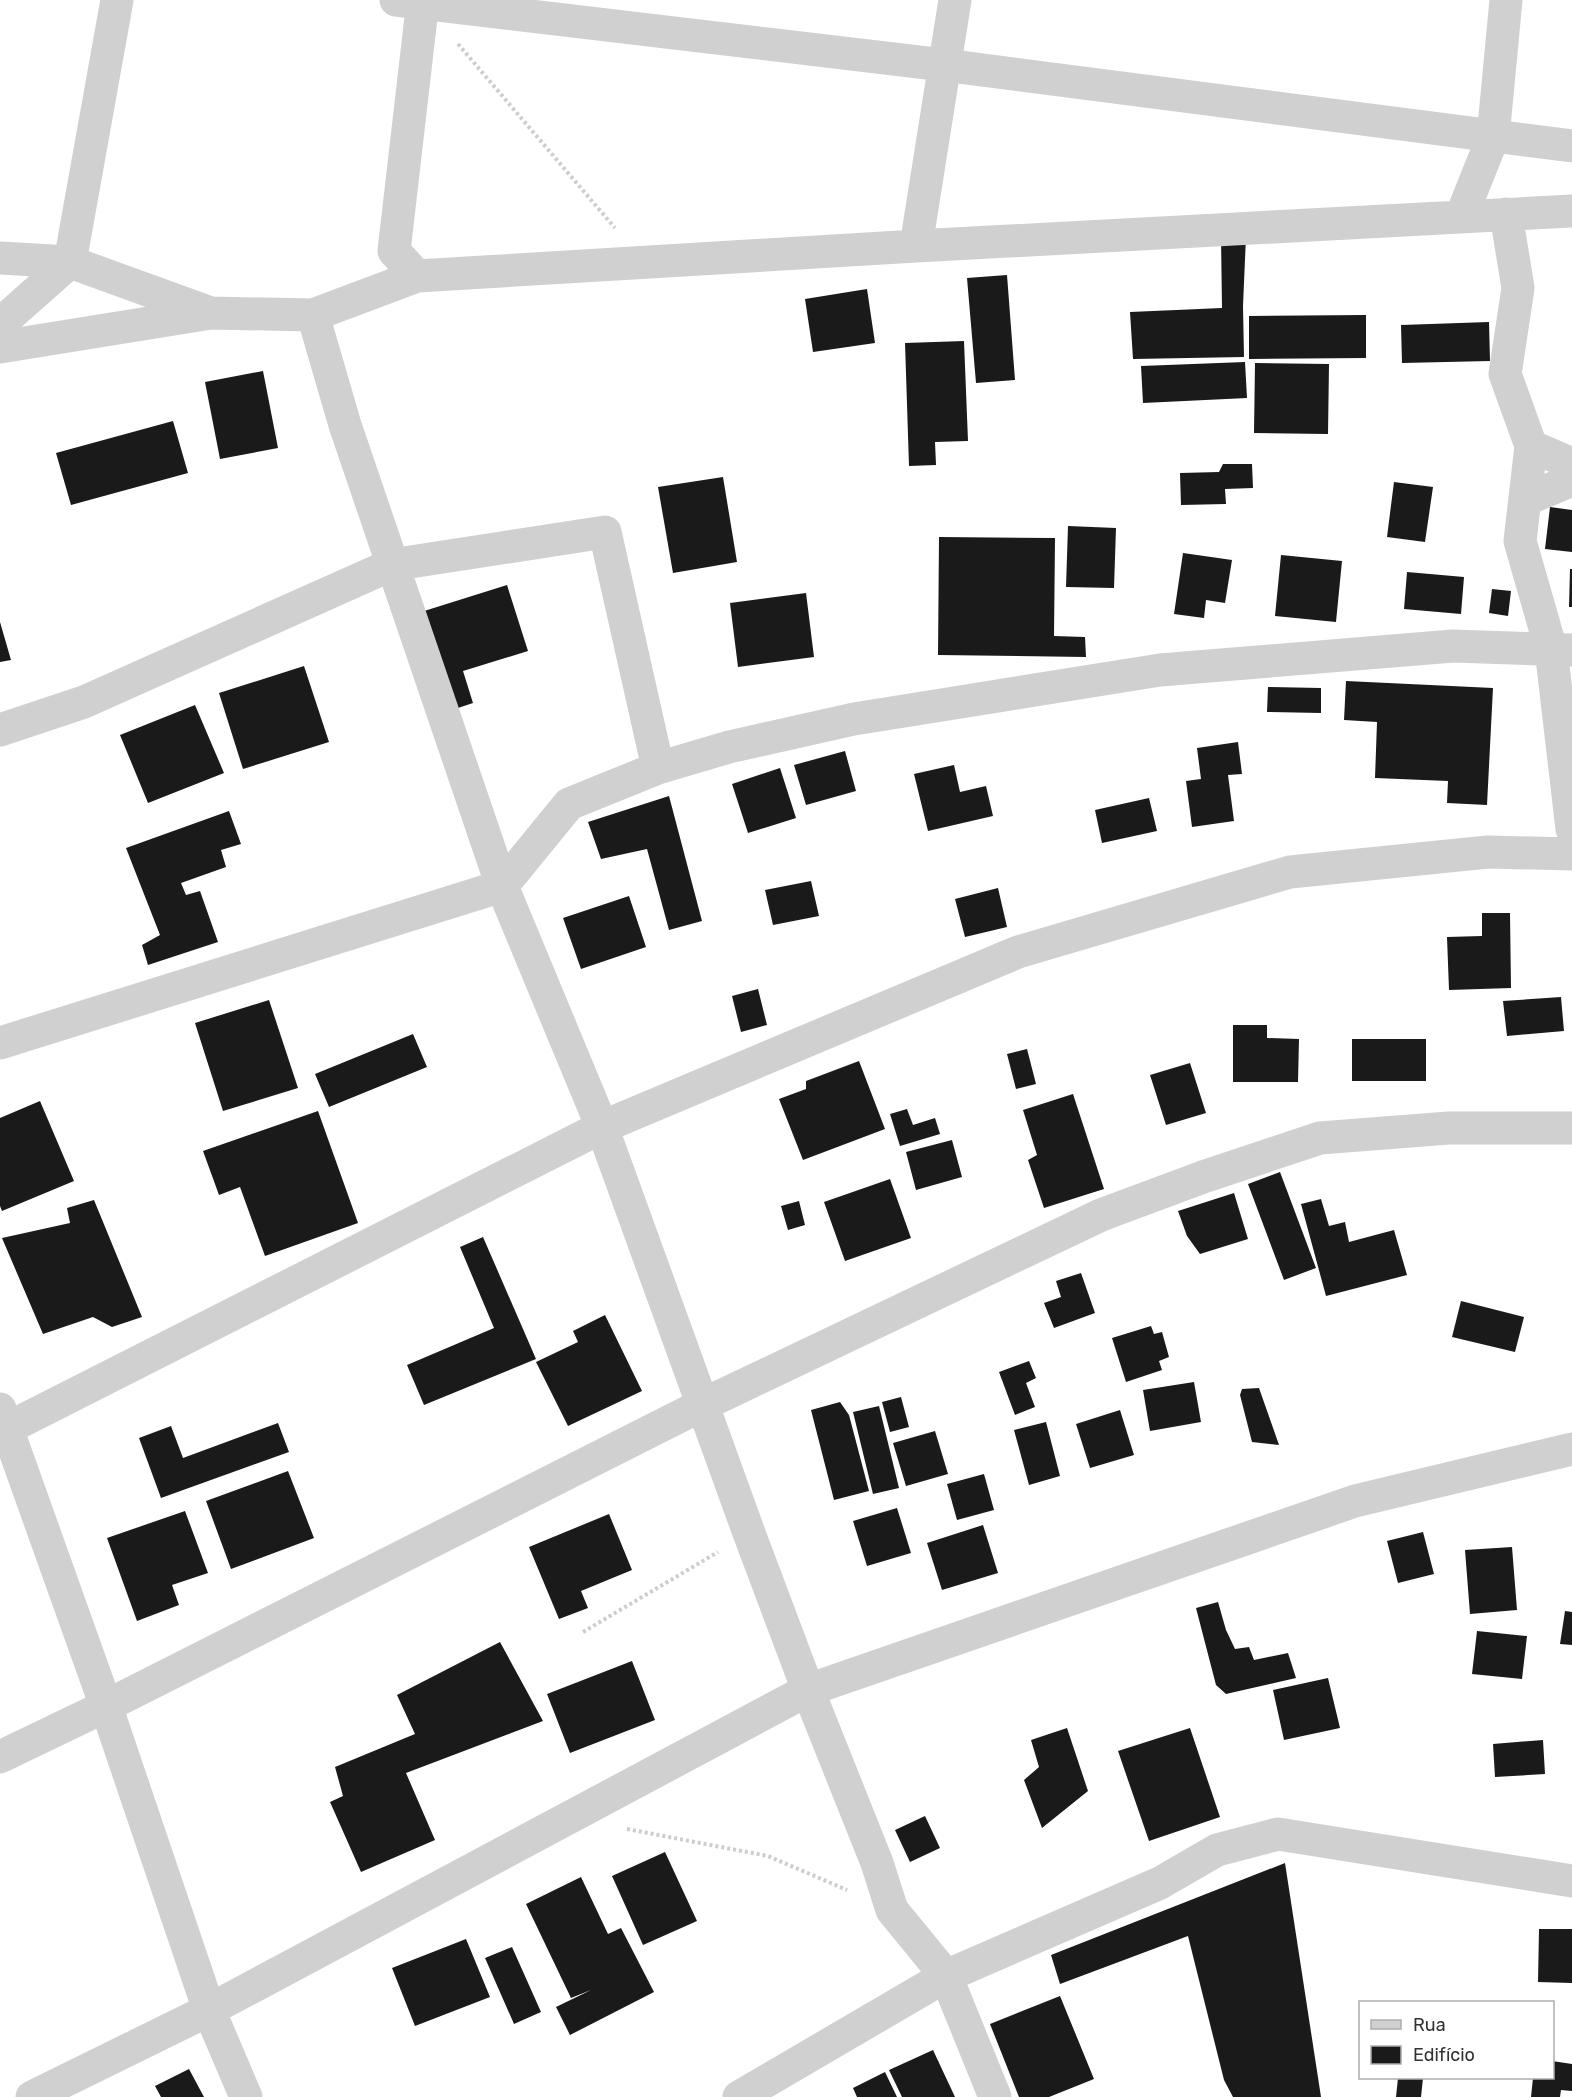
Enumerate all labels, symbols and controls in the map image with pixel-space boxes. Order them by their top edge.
legend [1359,2001,1554,2079]
text: Rua [1413,2014,1446,2036]
text: Edifício [1413,2044,1475,2066]

